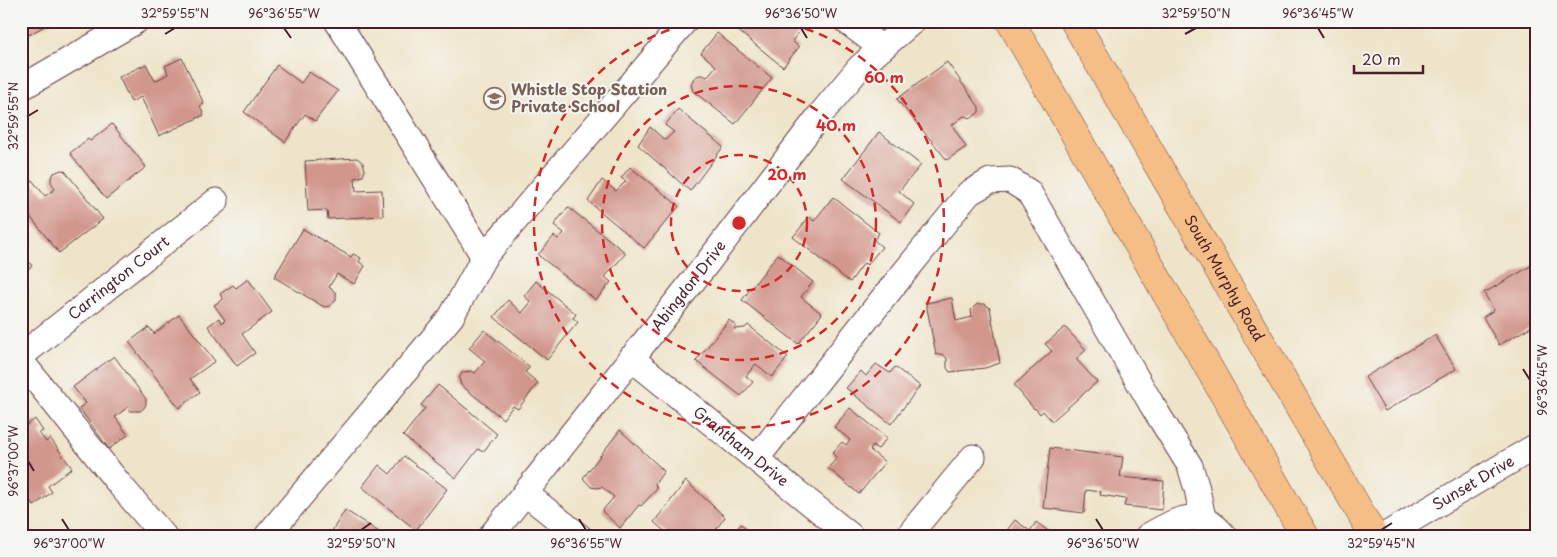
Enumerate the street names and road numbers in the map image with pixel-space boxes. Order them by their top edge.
street label: South Murphy Road [1179,210,1271,345]
street label: Carrington Court [62,229,174,325]
street label: Abingdon Drive [645,235,731,335]
street label: Grantham Drive [689,400,794,491]
street label: Sunset Drive [1427,448,1518,515]

